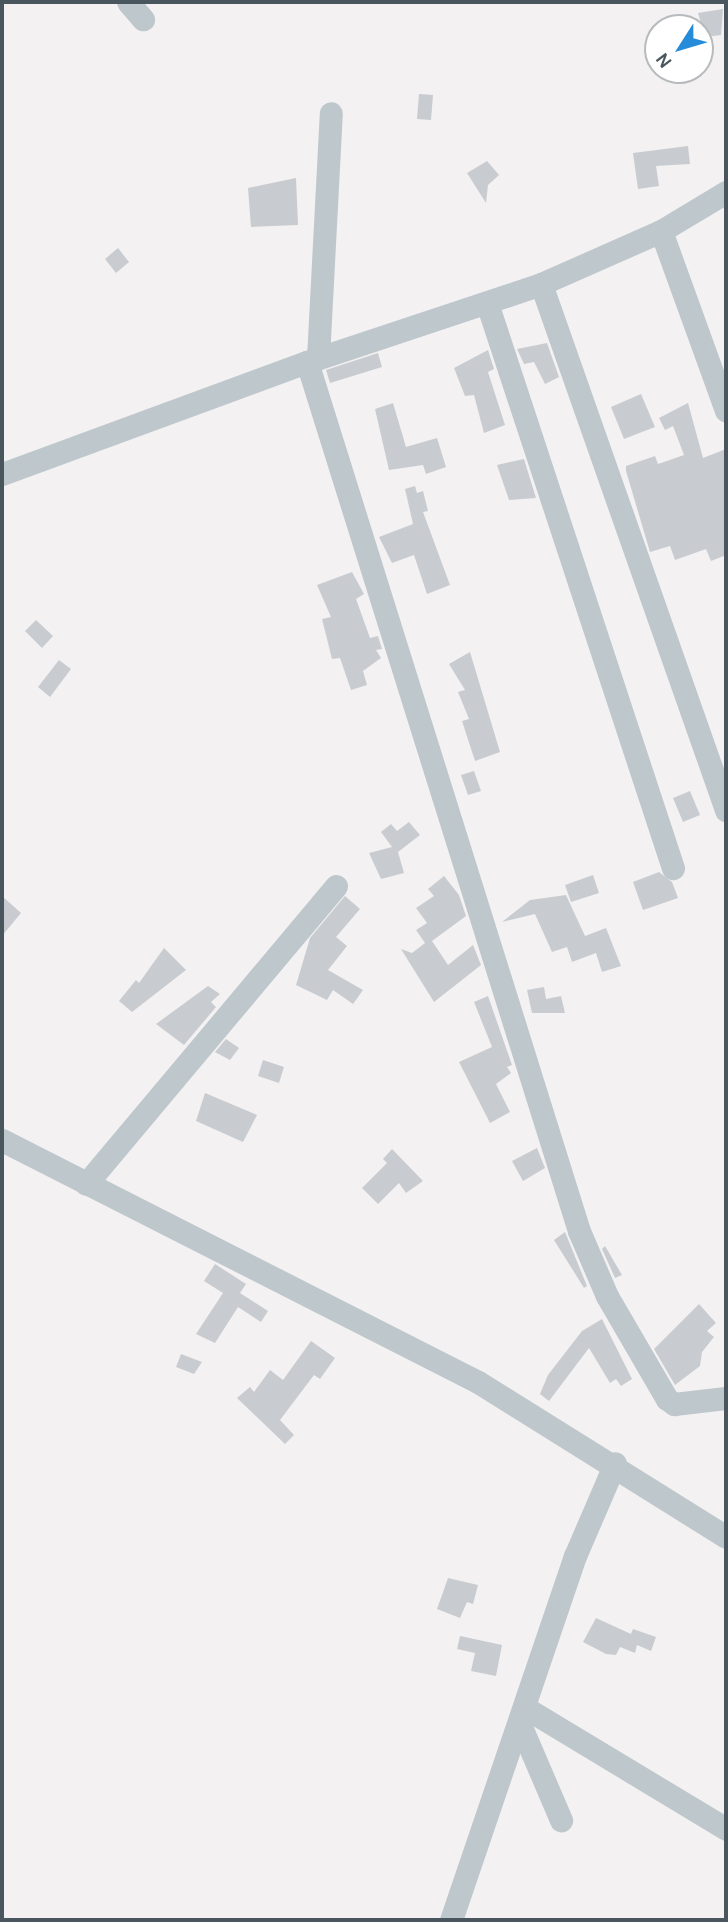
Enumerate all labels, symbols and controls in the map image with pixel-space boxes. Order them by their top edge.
north arrow [644,14,714,84]
text: N [651,48,677,72]

